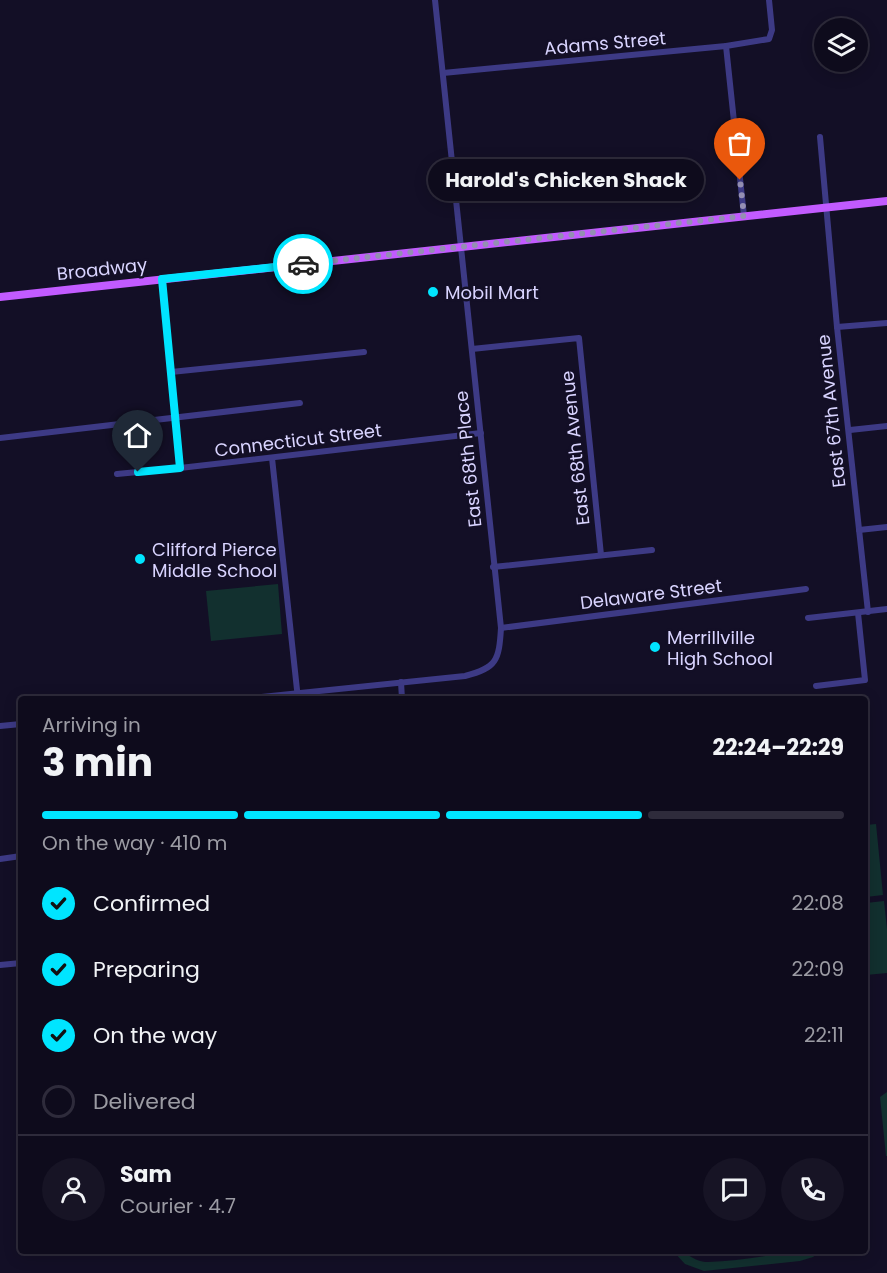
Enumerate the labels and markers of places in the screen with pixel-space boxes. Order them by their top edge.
pin [714,118,765,180]
callout: Harold's Chicken Shack [428,159,704,201]
place label: Mobil Mart [445,280,539,305]
marker: Mobil Mart [426,285,440,299]
pin [112,410,163,472]
place label: Clifford Pierce Middle School [152,537,277,583]
marker: Clifford Pierce Middle School [133,552,147,566]
place label: Merrillville High School [667,625,773,671]
marker: Merrillville High School [648,640,662,654]

